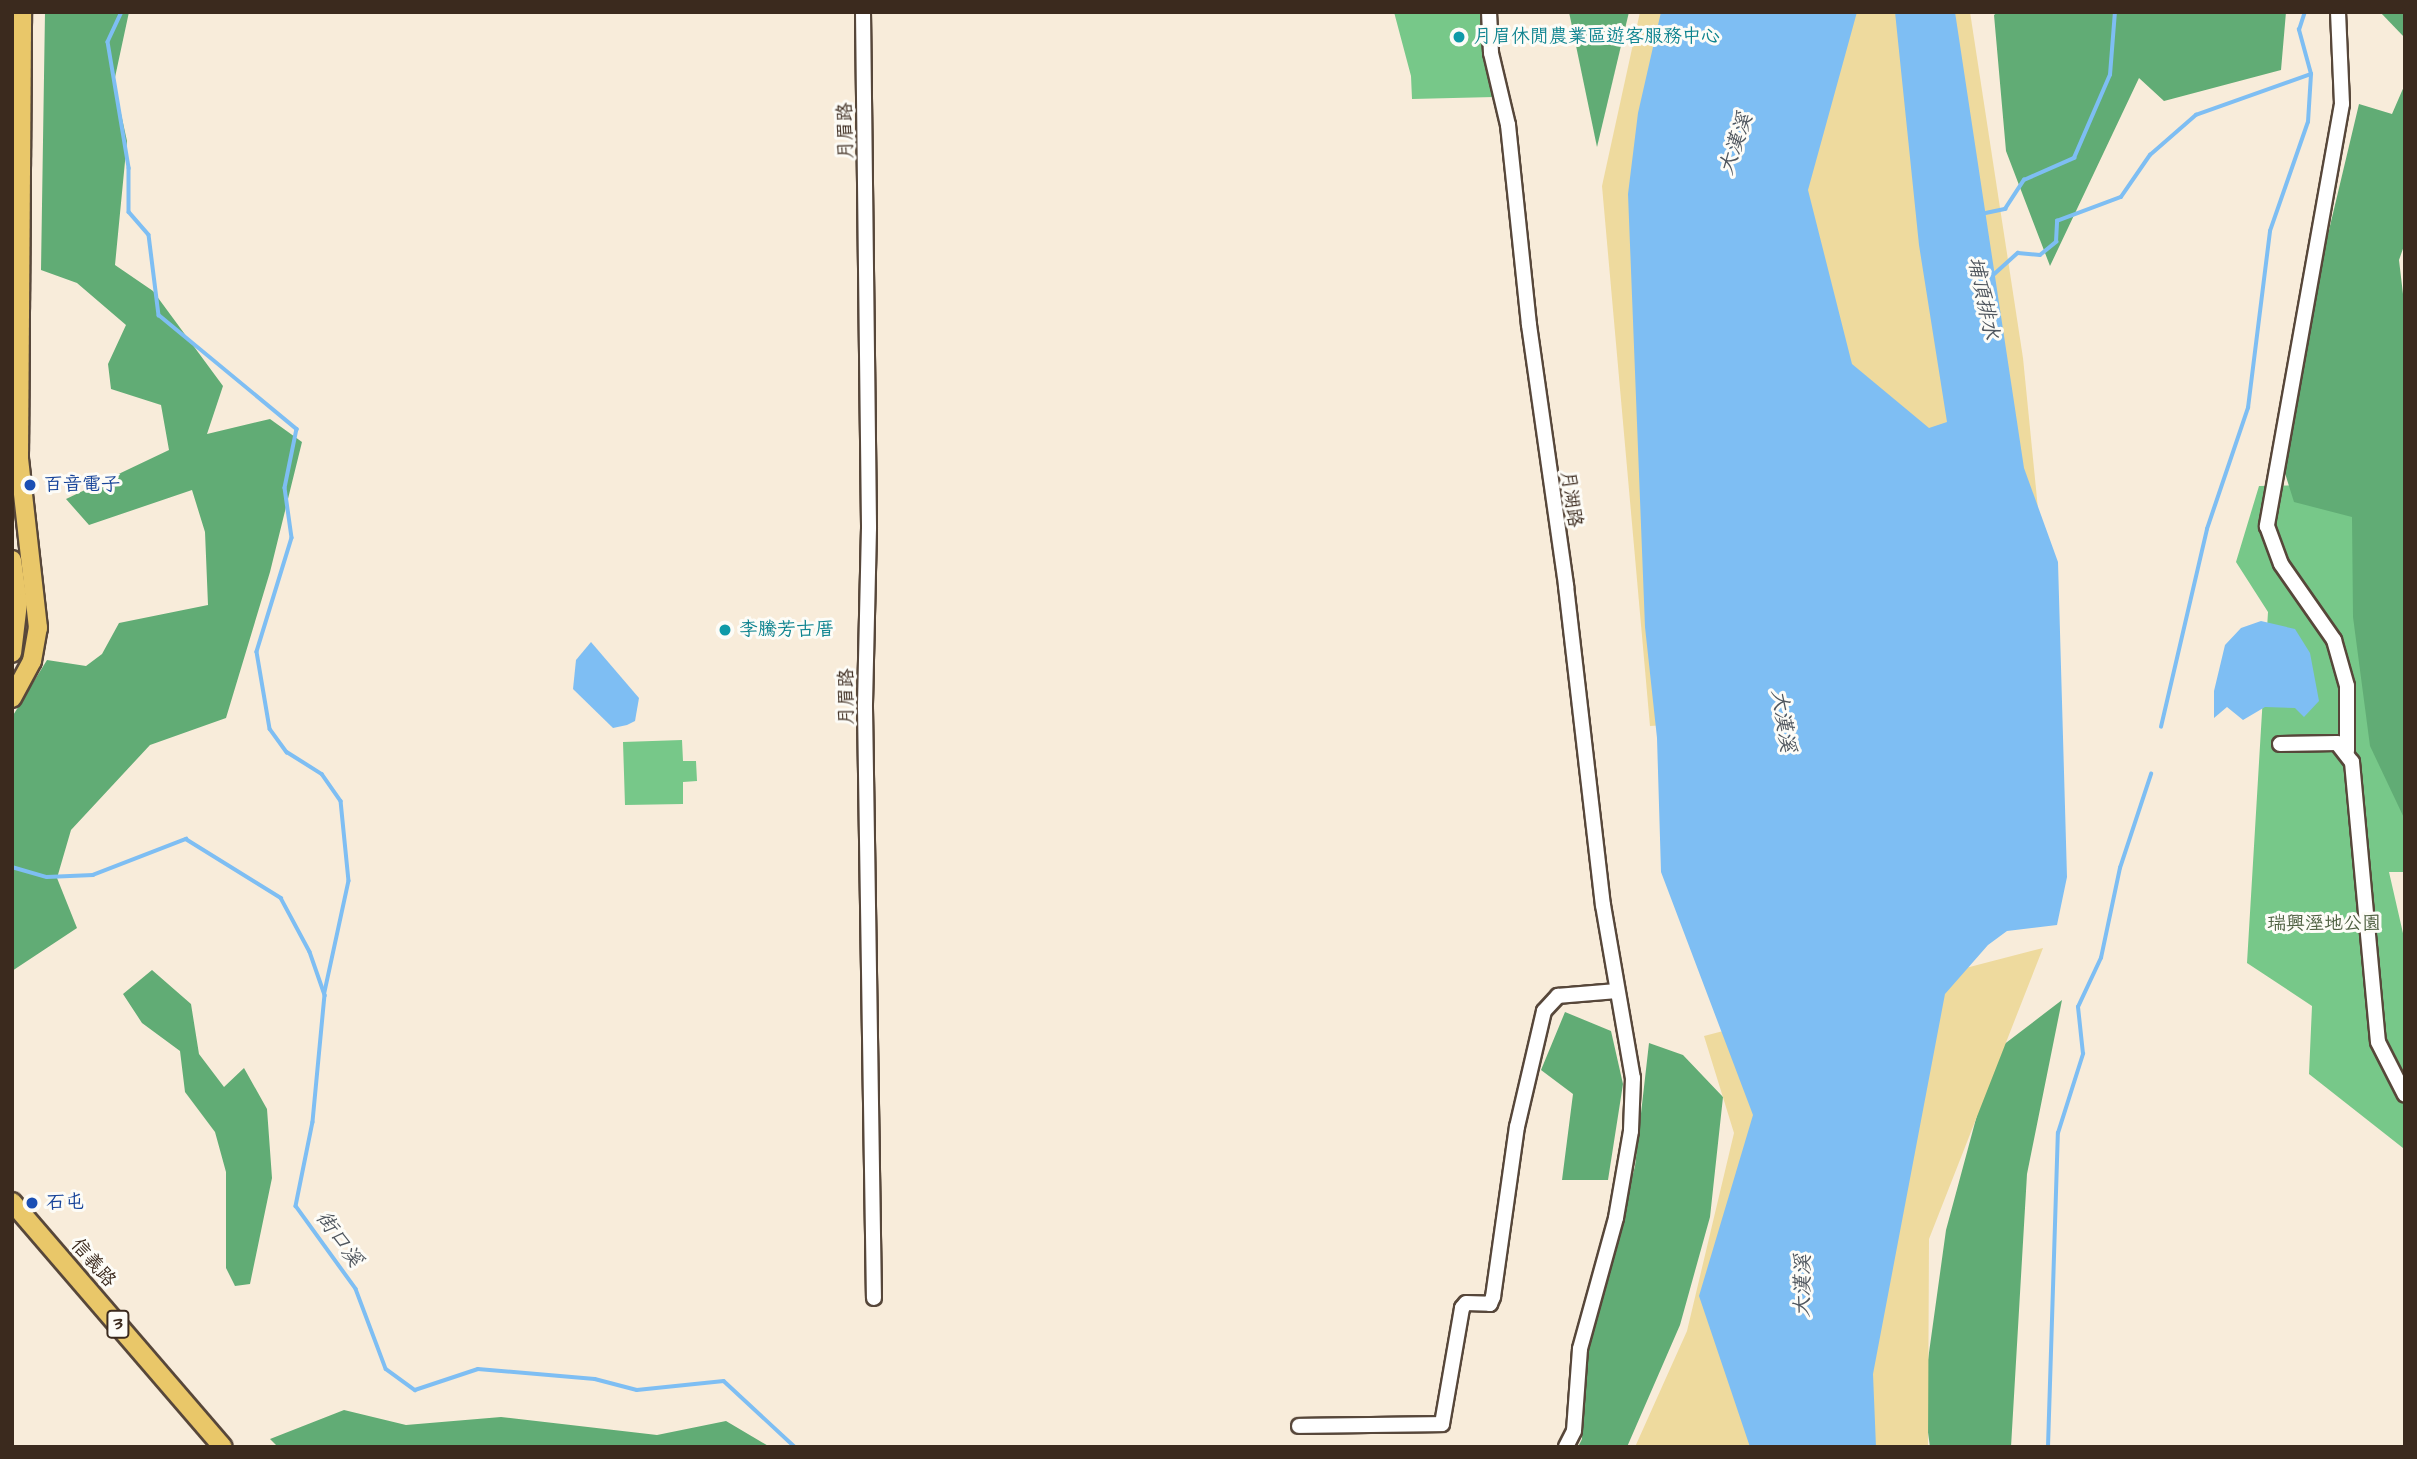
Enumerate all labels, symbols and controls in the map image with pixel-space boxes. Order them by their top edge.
place label: 月眉休閒農業區遊客服務中心 [1473,26,1720,48]
marker: 月眉休閒農業區遊客服務中心 [1451,29,1467,45]
street label: 月眉路 [834,102,858,160]
water label: 大漢溪 [1714,110,1758,178]
water label: 埔頂排水 [1962,254,2004,342]
street label: 月湖路 [1556,469,1586,529]
place label: 百音電子 [44,474,120,496]
marker: 百音電子 [22,477,38,493]
place label: 李騰芳古厝 [739,619,834,641]
marker: 李騰芳古厝 [717,622,733,638]
street label: 月眉路 [836,669,858,725]
water label: 大漢溪 [1766,688,1800,754]
park label: 瑞興溼地公園 [2267,913,2381,935]
place label: 石屯 [46,1192,84,1214]
marker: 石屯 [24,1195,40,1211]
water label: 街口溪 [310,1206,368,1272]
street label: 信義路 [66,1234,120,1292]
water label: 大漢溪 [1790,1254,1816,1318]
road number: 3 [106,1310,130,1338]

